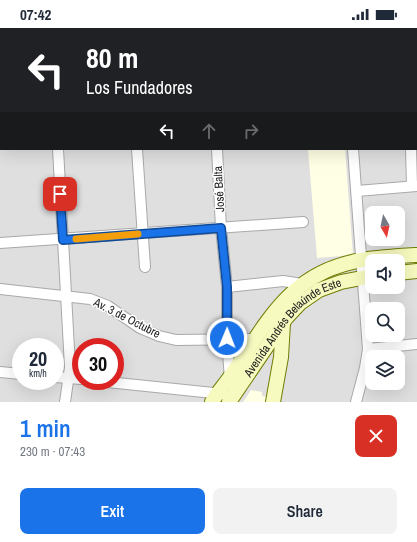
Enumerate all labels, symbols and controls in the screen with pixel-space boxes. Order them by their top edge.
text: 07:42 [20,4,51,25]
text: 80 m [86,39,138,77]
icon: left [20,44,72,96]
text: Los Fundadores [86,75,193,100]
icon: left [156,120,178,142]
icon: ahead [198,120,220,142]
icon: right [240,120,262,142]
street label: José Balta [210,165,228,212]
pin [43,177,77,211]
icon: arrive [49,183,71,205]
north arrow [365,206,405,246]
map controls [365,206,405,390]
button: sound [365,254,405,294]
street label: Avenida Andrés Belaúnde Este [240,275,343,381]
street label: Av. 3 de Octubre [90,294,163,342]
button: search [365,302,405,342]
position arrow [206,317,248,359]
speed limit sign: 30 [72,338,124,390]
text: 20 [29,345,47,372]
button: layers [365,350,405,390]
text: km/h [29,367,47,380]
text: 1 min [20,412,71,444]
button: close [355,415,397,457]
text: 230 m · 07:43 [20,443,85,460]
button: Exit [20,488,205,534]
button: Share [213,488,397,534]

